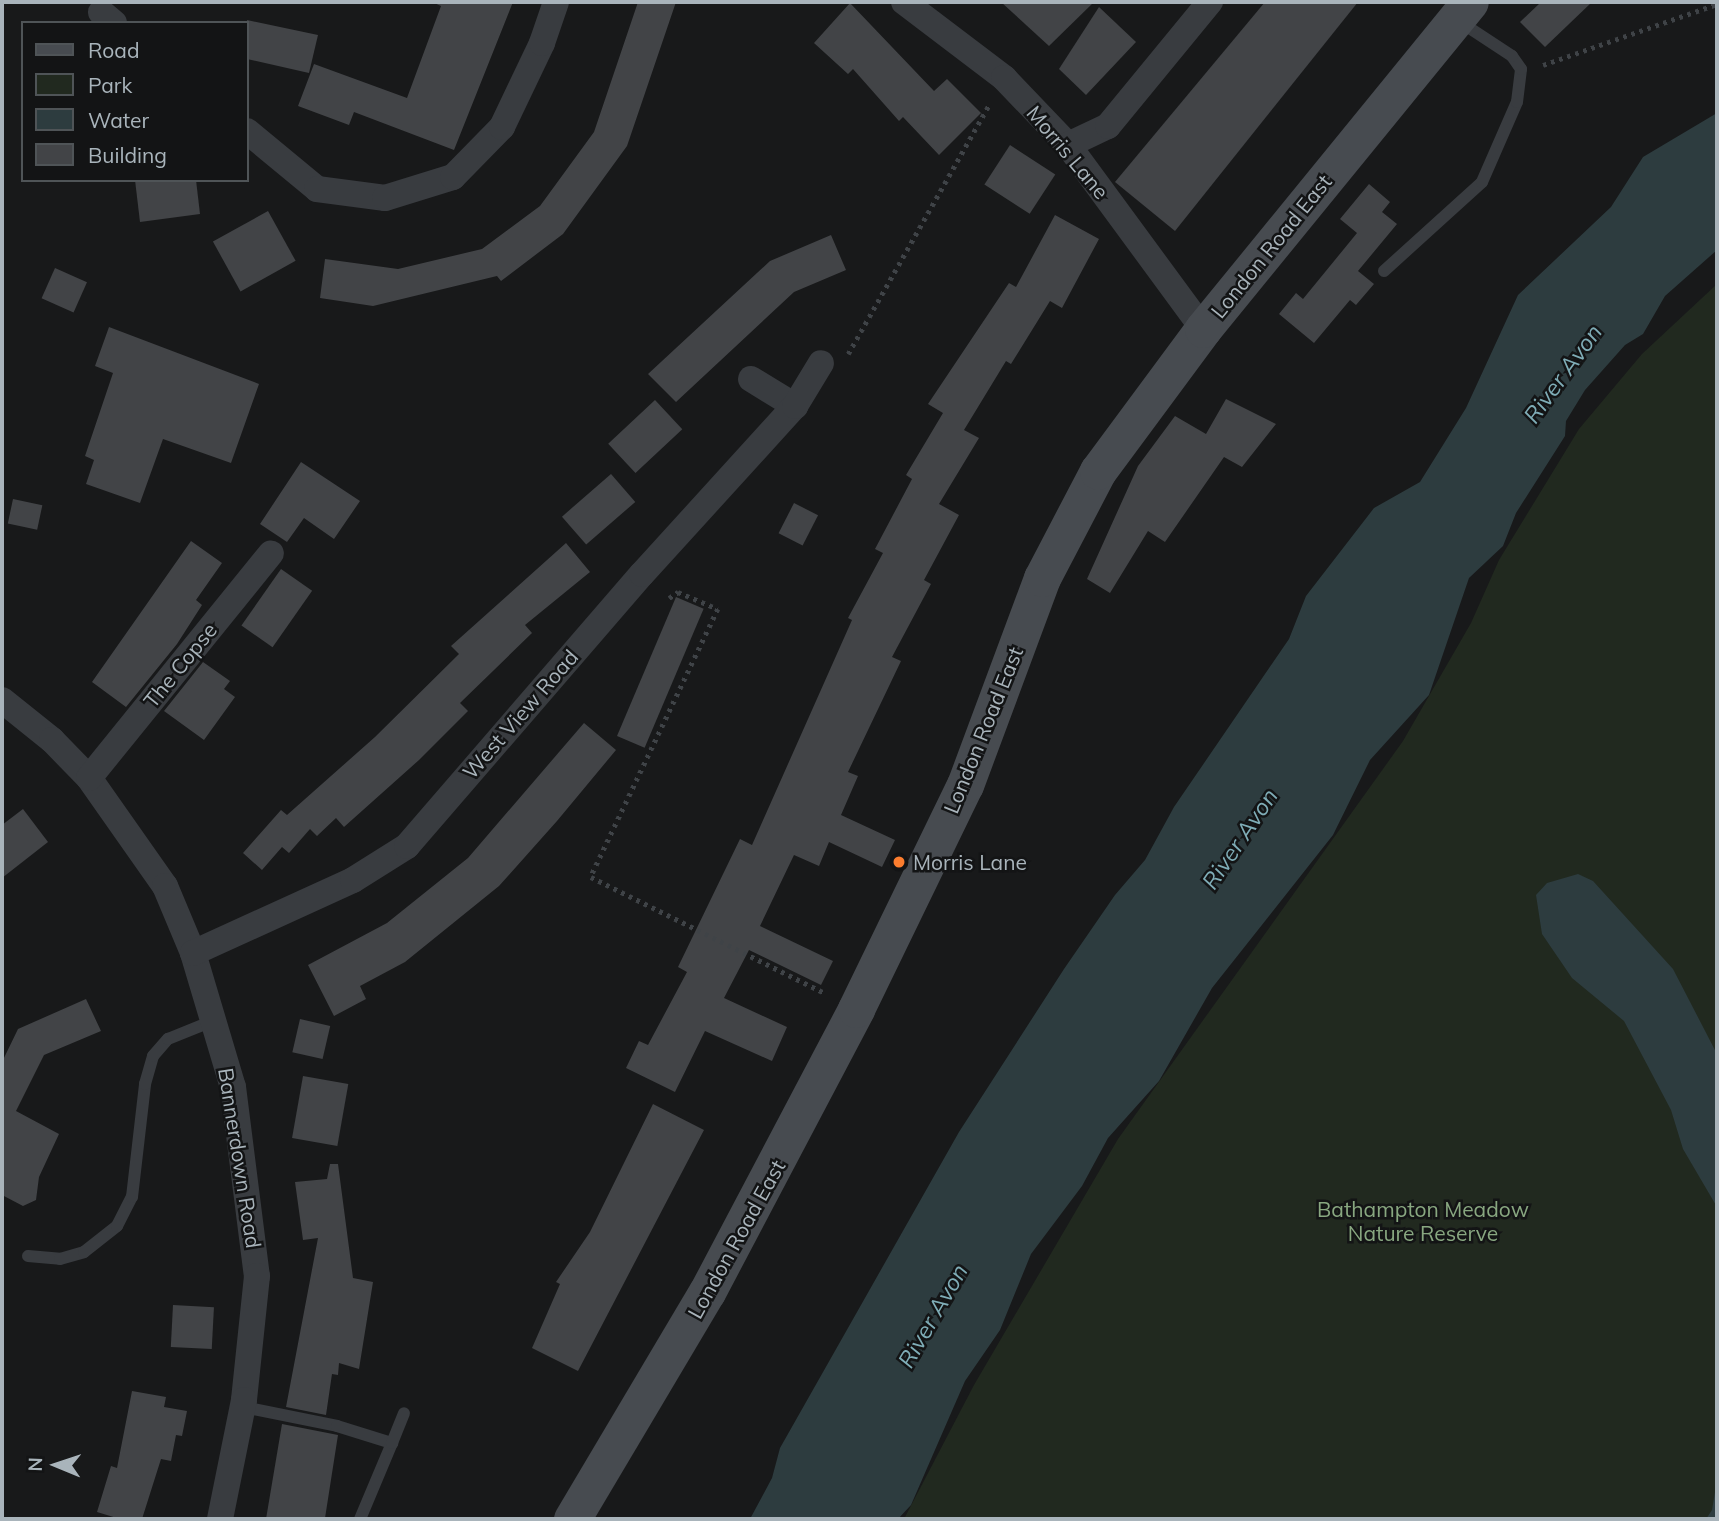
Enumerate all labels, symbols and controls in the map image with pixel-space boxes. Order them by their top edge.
legend [21,21,248,182]
text: Road [88,37,139,63]
text: Park [88,72,132,98]
street label: Morris Lane [1022,100,1114,204]
text: Water [88,107,149,133]
text: Building [88,142,167,168]
street label: London Road East [1205,169,1337,323]
water label: River Avon [1518,319,1608,429]
street label: The Copse [138,617,222,713]
street label: London Road East [938,643,1028,817]
street label: West View Road [457,644,583,784]
water label: River Avon [1196,784,1284,894]
place label: Morris Lane [913,849,1027,875]
marker: Morris Lane [891,854,907,870]
street label: Bannerdown Road [213,1066,267,1250]
street label: London Road East [682,1155,790,1323]
park label: Bathampton Meadow Nature Reserve [1317,1196,1529,1246]
water label: River Avon [892,1259,974,1373]
north arrow [21,1430,91,1500]
text: N [23,1457,47,1472]

